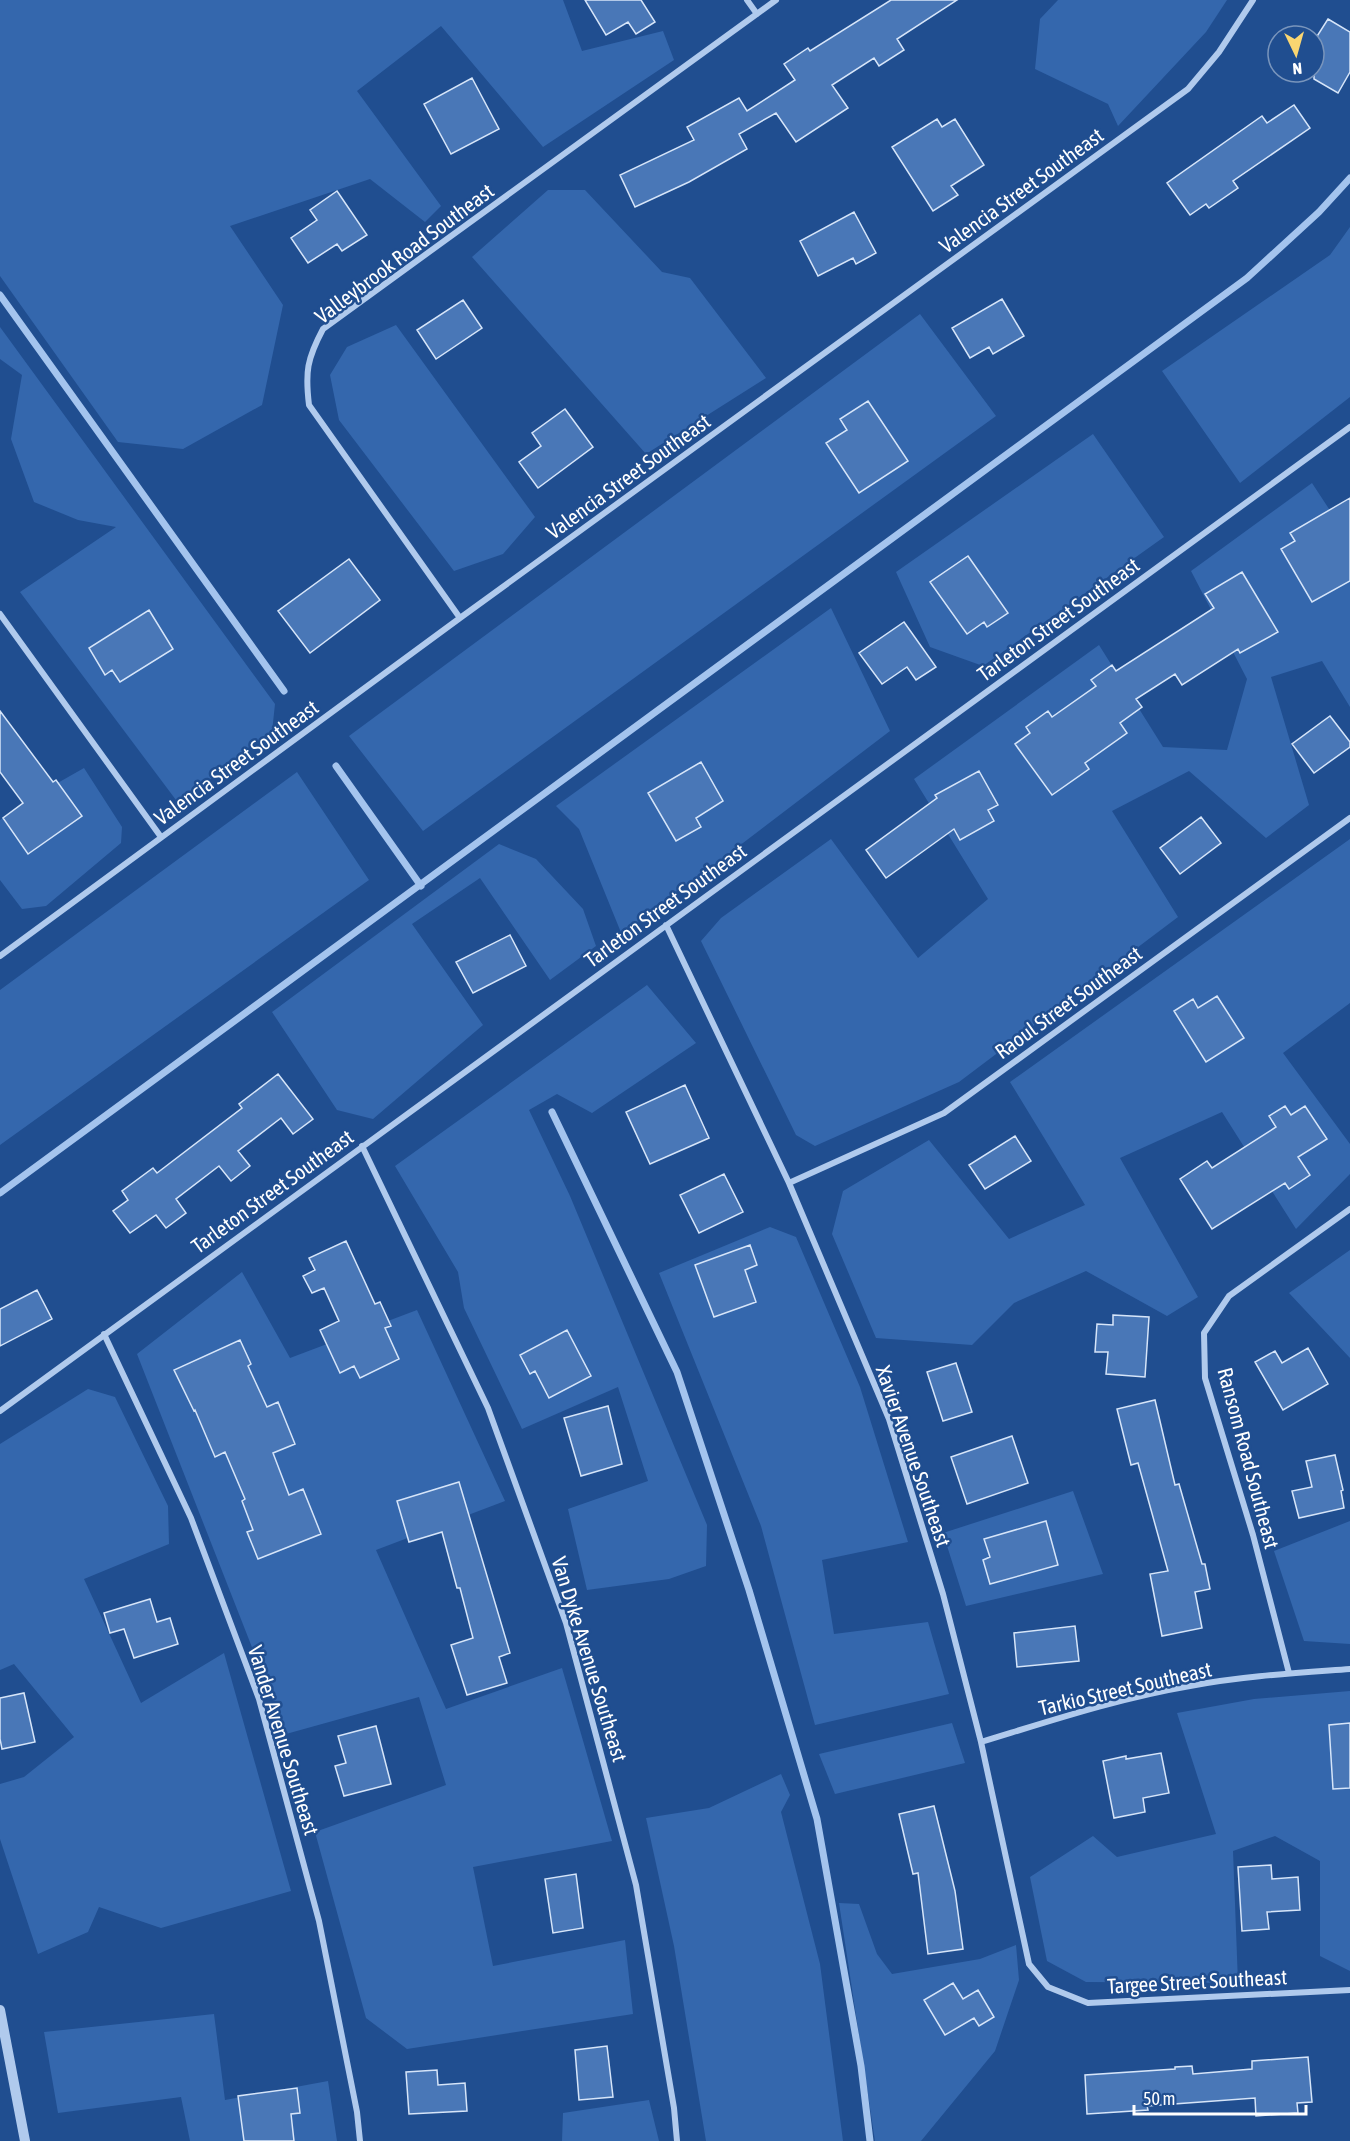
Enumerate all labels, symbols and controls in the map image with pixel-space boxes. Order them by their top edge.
north arrow [1266,24,1326,84]
text: N [1292,60,1303,78]
street label: Valencia Street Southeast [934,123,1108,257]
street label: Valleybrook Road Southeast [310,178,498,328]
street label: Valencia Street Southeast [541,409,715,543]
street label: Tarleton Street Southeast [972,552,1144,686]
street label: Valencia Street Southeast [149,695,323,829]
street label: Tarleton Street Southeast [579,838,751,972]
street label: Raoul Street Southeast [990,941,1146,1063]
street label: Tarleton Street Southeast [186,1124,358,1258]
street label: Xavier Avenue Southeast [872,1362,956,1550]
street label: Ransom Road Southeast [1213,1365,1285,1551]
street label: Van Dyke Avenue Southeast [547,1554,633,1764]
street label: Vander Avenue Southeast [244,1642,324,1838]
street label: Tarkio Street Southeast [1036,1656,1214,1720]
street label: Targee Street Southeast [1106,1964,1288,1998]
scale bar [1134,2078,1306,2116]
text: 50 m [1143,2088,1175,2109]

